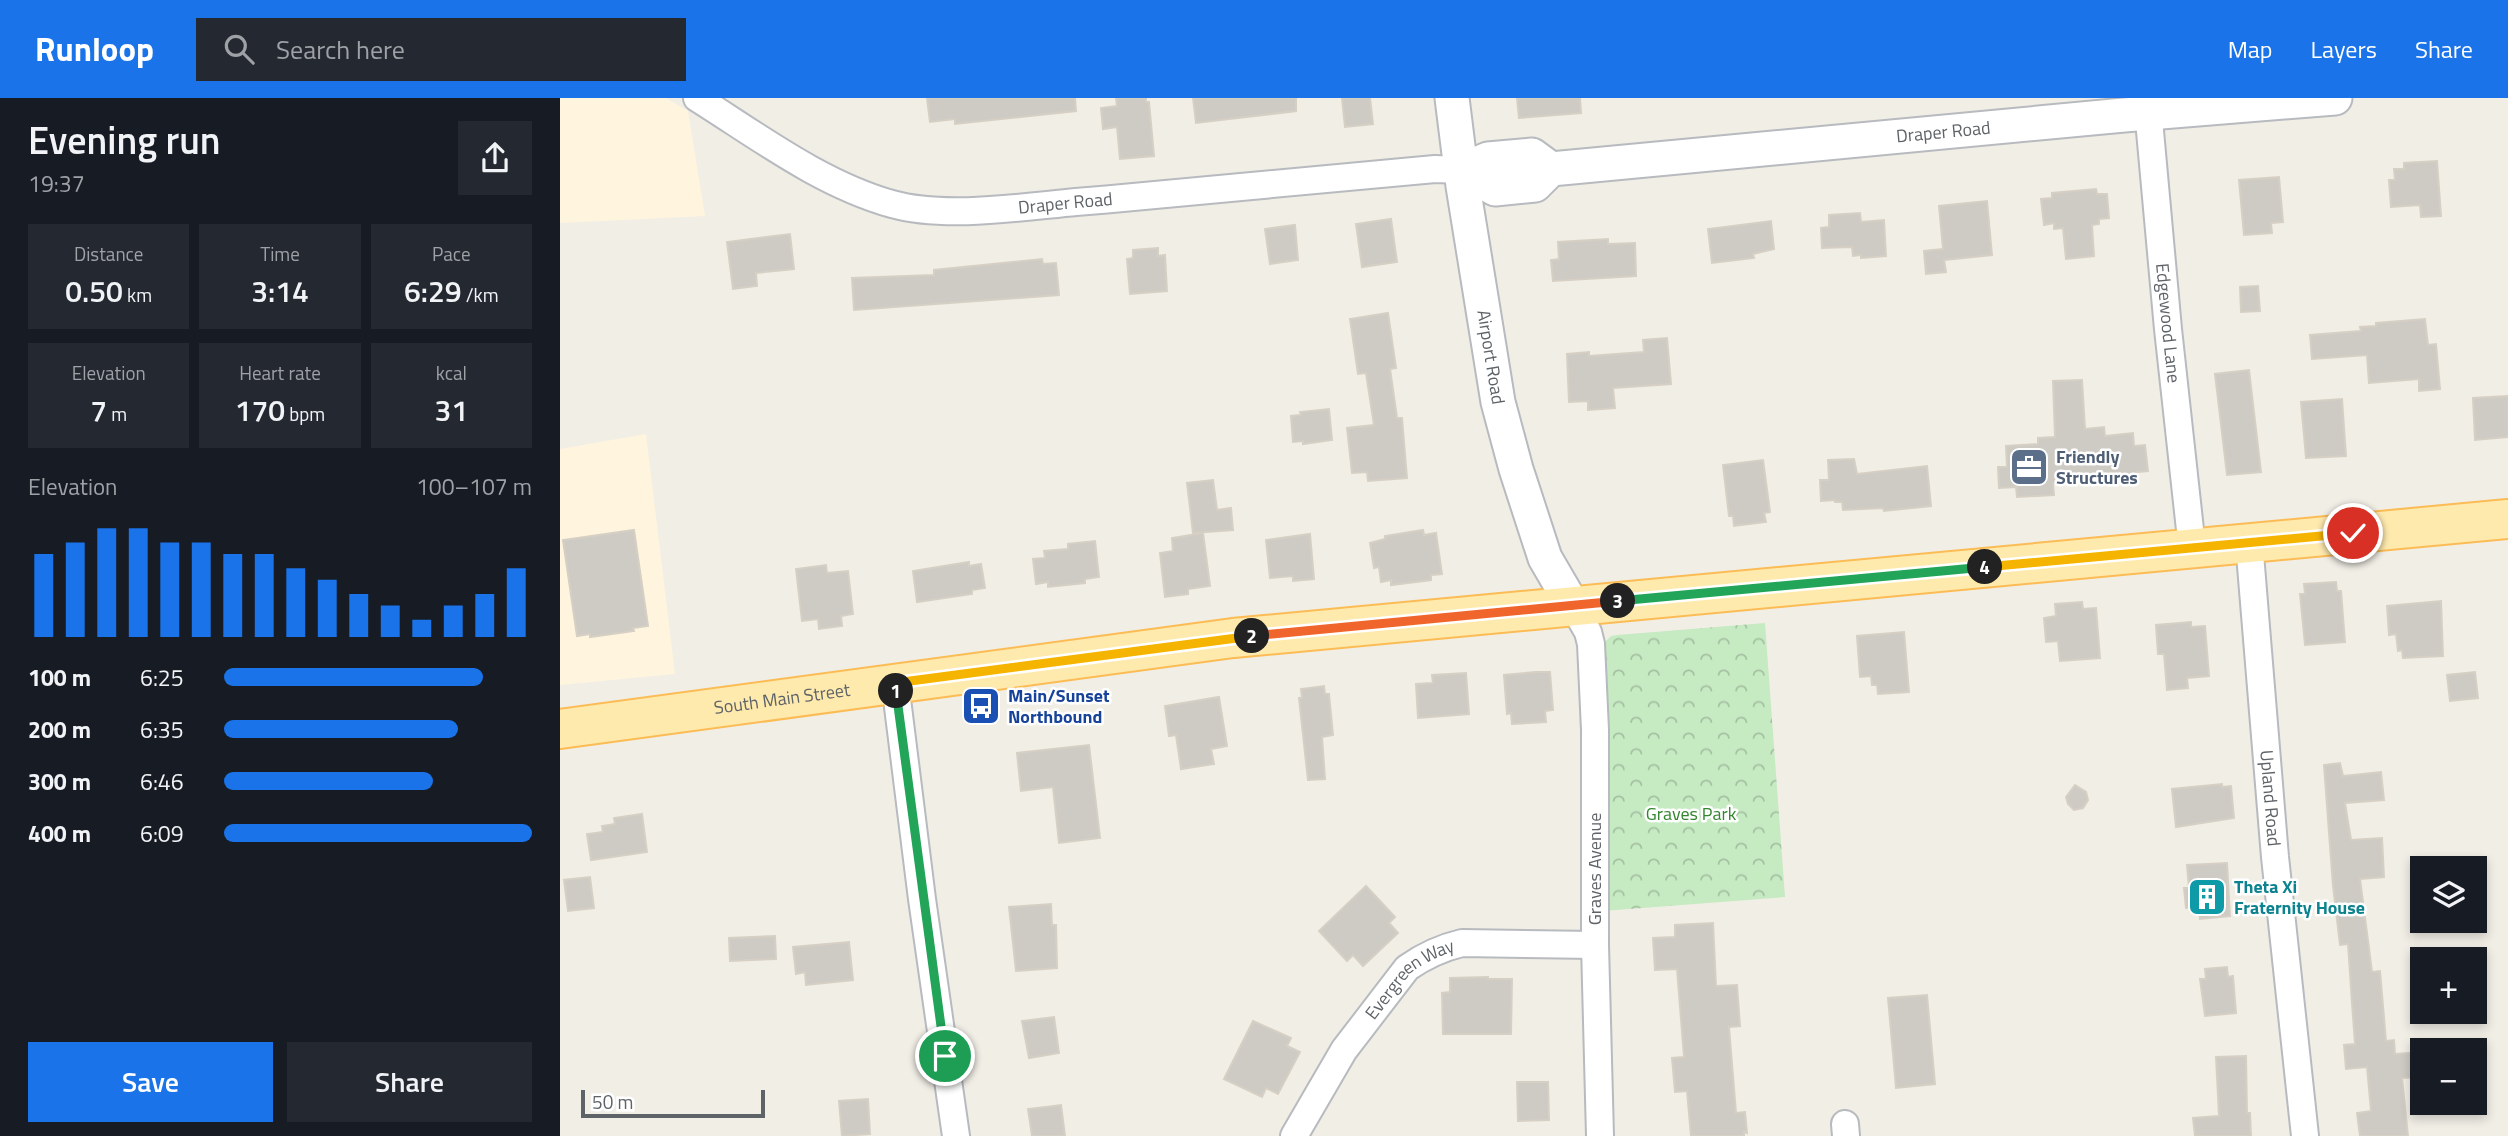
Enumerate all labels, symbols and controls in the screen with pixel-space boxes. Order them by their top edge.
search box [196,18,686,81]
text: Runloop [35,24,154,74]
icon: search [220,30,258,68]
text: Search here [276,30,405,69]
text: Map [2228,31,2273,67]
text: Layers [2311,31,2377,67]
text: Share [2415,31,2473,67]
text: Evening run [28,111,221,169]
street label: Draper Road [1895,114,1992,149]
button: share [458,121,532,195]
text: 19:37 [28,166,85,201]
street label: Draper Road [1017,185,1114,221]
text: Distance [74,239,143,268]
text: Time [260,239,300,268]
text: Pace [432,239,471,268]
street label: Edgewood Lane [2149,262,2188,384]
text: 0.50 [65,268,123,314]
text: 3:14 [251,268,309,314]
text: 6:29 [404,268,462,314]
text: km [123,280,152,309]
text: /km [462,280,499,309]
street label: Airport Road [1470,308,1512,406]
text: Elevation [72,358,146,387]
text: Heart rate [239,358,321,387]
text: kcal [436,358,467,387]
text: 7 [90,387,107,433]
text: 170 [235,387,285,433]
text: 31 [435,387,468,433]
text: m [107,399,127,428]
text: bpm [285,399,325,428]
place label: Friendly Structures [2056,443,2138,491]
office icon: Friendly Structures [2008,446,2050,488]
text: Elevation [28,469,117,504]
text: 100–107 m [416,469,532,504]
pin [2323,503,2383,563]
icon: check [2334,514,2372,552]
pin: 4 [1968,550,2002,584]
text: 4 [1979,552,1990,581]
pin: 3 [1600,584,1636,618]
text: 3 [1612,586,1623,615]
pin: 2 [1234,618,1270,654]
text: 2 [1246,621,1257,650]
text: 100 m [28,660,91,695]
text: 6:25 [140,660,184,695]
pin: 1 [878,674,914,708]
street label: South Main Street [712,676,852,721]
text: 1 [890,676,901,705]
place label: Main/Sunset Northbound [1008,682,1110,730]
bus stop icon: Main/Sunset Northbound [960,685,1002,727]
text: 200 m [28,712,91,747]
text: 6:35 [140,712,184,747]
street label: Upland Road [2253,749,2288,847]
text: 300 m [28,764,91,799]
text: 6:46 [140,764,184,799]
park label: Graves Park [1646,800,1737,827]
street label: Graves Avenue [1581,813,1608,925]
text: 400 m [28,816,91,851]
text: 6:09 [140,816,184,851]
map controls [2410,856,2487,1115]
button: layers [2410,856,2487,933]
place label: Theta Xi Fraternity House [2234,873,2365,921]
building icon: Theta Xi Fraternity House [2186,876,2228,918]
street label: Evergreen Way [1358,932,1458,1025]
button: + [2410,947,2487,1024]
pin [915,1026,975,1086]
icon: arrive [926,1037,964,1075]
button: − [2410,1038,2487,1115]
button: Save [28,1042,273,1122]
button: Share [287,1042,532,1122]
scale bar [581,1087,765,1119]
text: 50 m [592,1087,633,1116]

